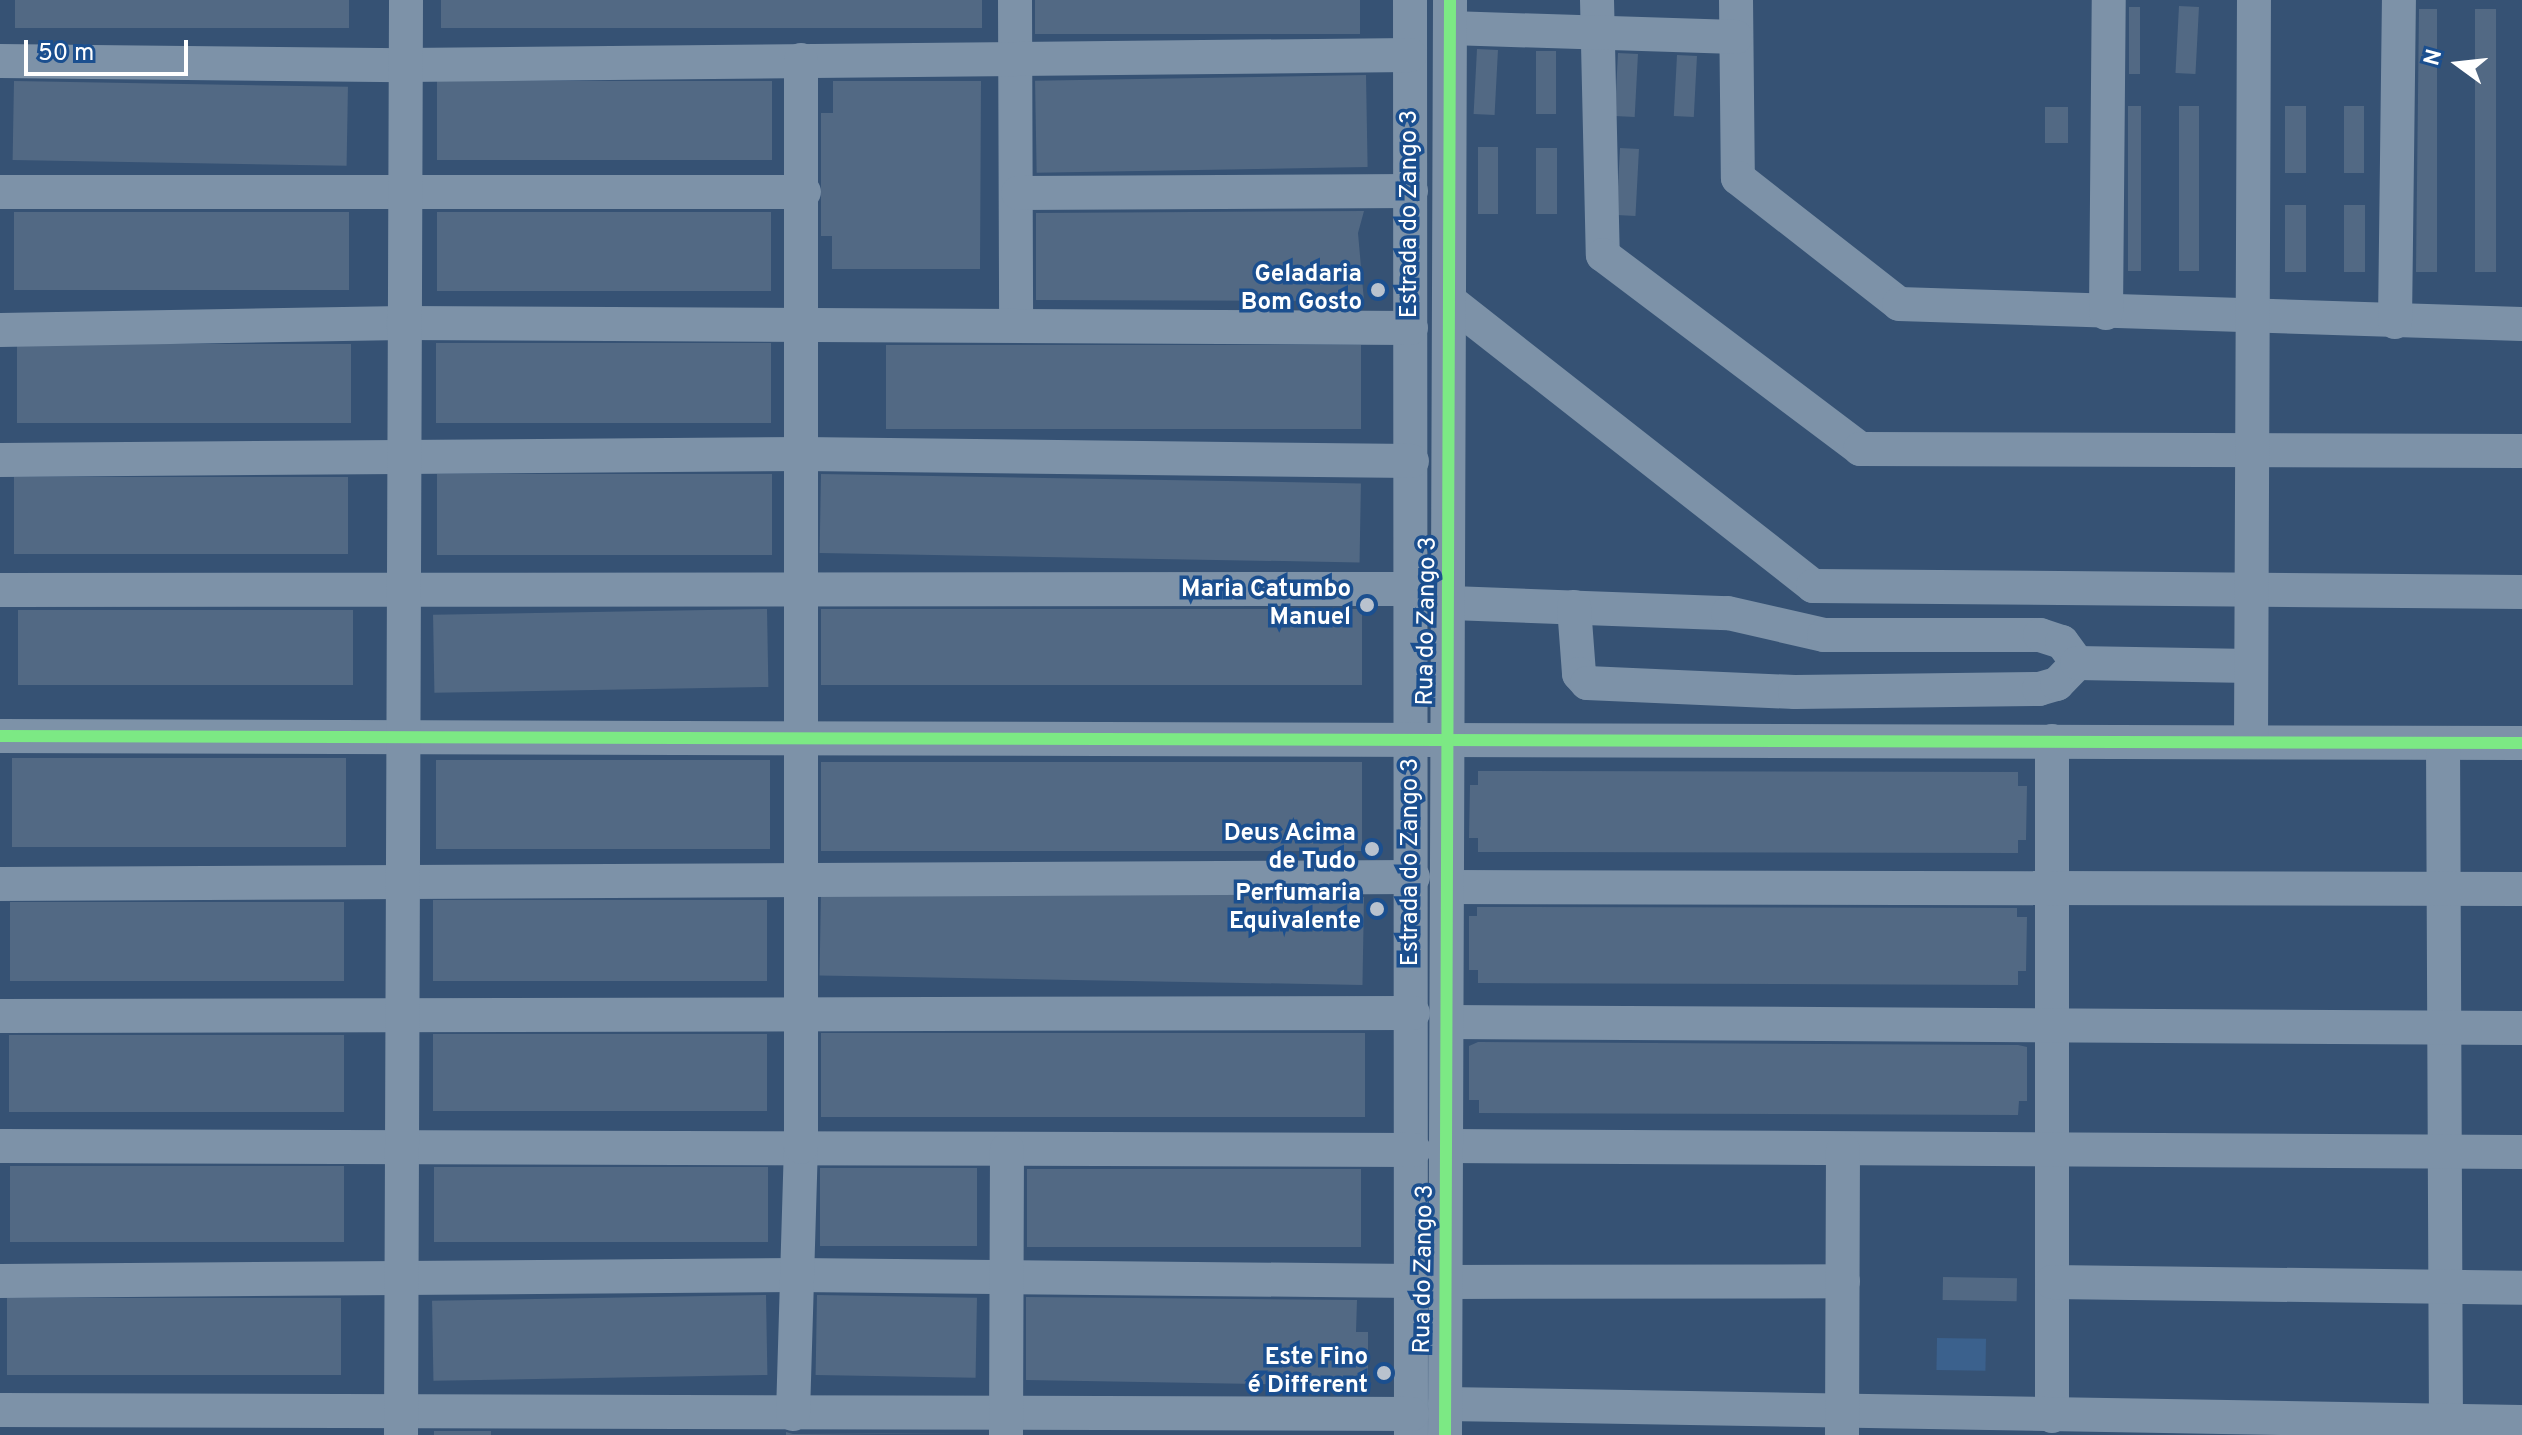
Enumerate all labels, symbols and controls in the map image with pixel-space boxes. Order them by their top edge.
scale bar [28,24,192,74]
north arrow [2418,24,2498,104]
text: 50 m [38,39,94,69]
text: N [2419,47,2449,69]
street label: Estrada do Zango 3 [1397,110,1425,318]
place label: Geladaria Bom Gosto [1241,262,1362,318]
marker: Geladaria Bom Gosto [1369,281,1387,299]
street label: Rua do Zango 3 [1412,536,1444,706]
place label: Maria Catumbo Manuel [1181,577,1351,633]
marker: Maria Catumbo Manuel [1358,596,1376,614]
street label: Estrada do Zango 3 [1398,758,1426,966]
place label: Deus Acima de Tudo [1223,821,1356,877]
marker: Deus Acima de Tudo [1363,840,1381,858]
place label: Perfumaria Equivalente [1229,881,1361,937]
marker: Perfumaria Equivalente [1368,900,1386,918]
street label: Rua do Zango 3 [1409,1184,1441,1354]
place label: Este Fino é Different [1248,1345,1368,1401]
marker: Este Fino é Different [1375,1364,1393,1382]

